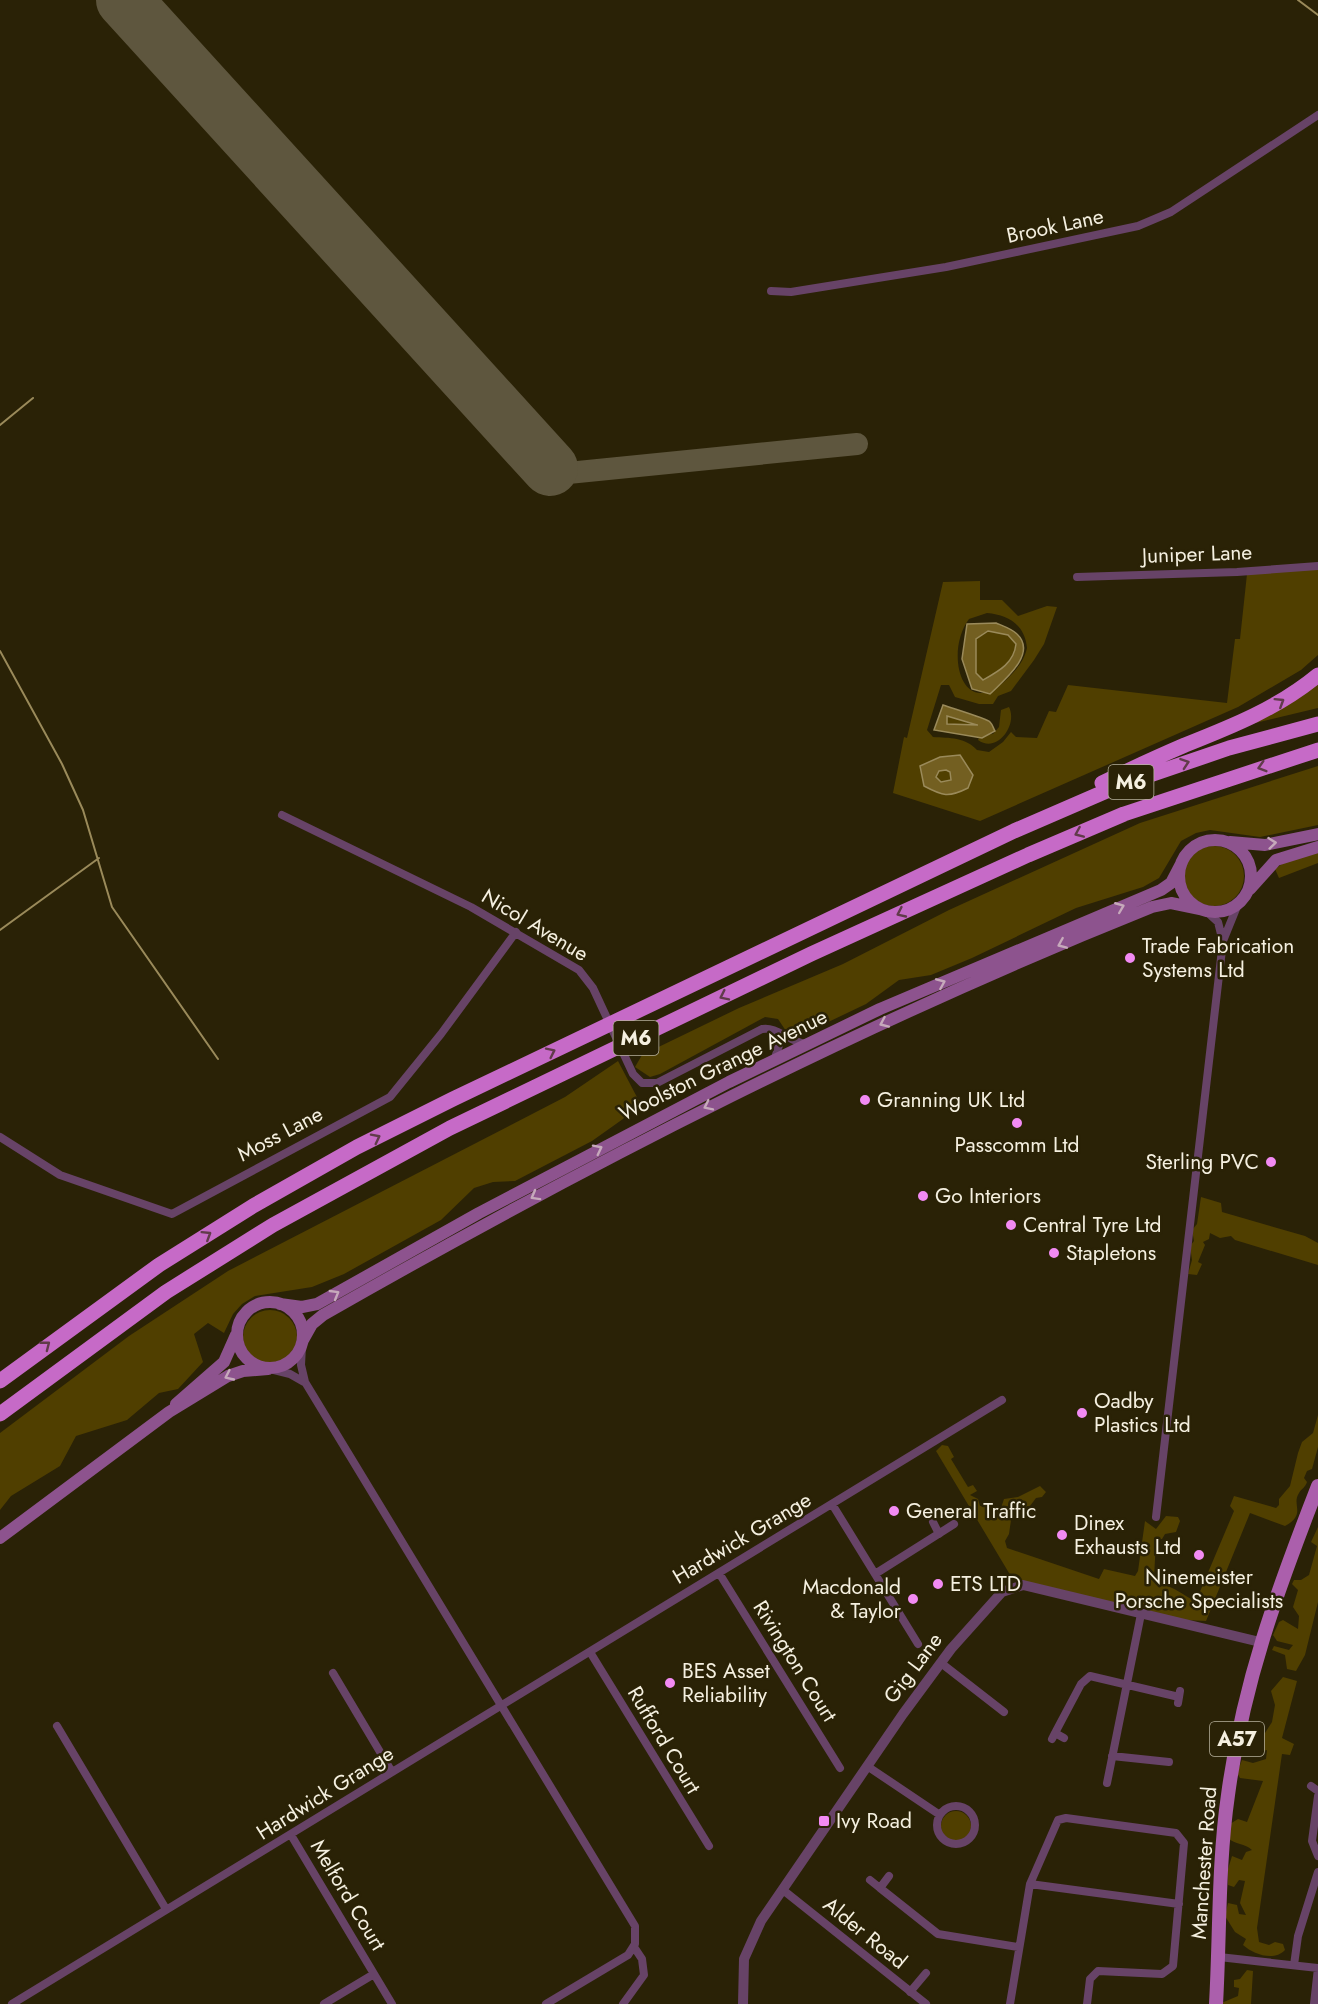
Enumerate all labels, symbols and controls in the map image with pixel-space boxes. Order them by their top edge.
street label: Brook Lane [1004,201,1106,251]
street label: Juniper Lane [1138,537,1253,571]
one-way arrow [1274,697,1284,709]
one-way arrow [1179,758,1190,771]
one-way arrow [1257,760,1268,772]
road number: M6 [1108,765,1154,799]
one-way arrow [1074,826,1085,838]
one-way arrow [1268,838,1277,850]
street label: Nicol Avenue [476,881,594,969]
one-way arrow [1114,902,1125,914]
one-way arrow [896,906,907,918]
place label: Trade Fabrication Systems Ltd [1142,931,1294,985]
one-way arrow [1058,937,1069,949]
marker: Trade Fabrication Systems Ltd [1123,951,1137,965]
one-way arrow [935,978,946,990]
one-way arrow [720,989,731,1001]
street label: Woolston Grange Avenue [614,1001,832,1129]
one-way arrow [879,1015,890,1027]
road number: M6 [614,1021,658,1055]
one-way arrow [545,1048,556,1060]
place label: Granning UK Ltd [877,1085,1025,1115]
marker: Granning UK Ltd [858,1093,872,1107]
street label: Moss Lane [232,1099,328,1169]
one-way arrow [703,1099,714,1111]
marker: Passcomm Ltd [1010,1116,1024,1130]
place label: Passcomm Ltd [955,1130,1079,1160]
one-way arrow [370,1133,381,1145]
one-way arrow [592,1145,602,1156]
place label: Sterling PVC [1145,1147,1259,1177]
marker: Sterling PVC [1264,1155,1278,1169]
place label: Go Interiors [935,1181,1041,1211]
one-way arrow [530,1189,541,1200]
marker: Go Interiors [916,1189,930,1203]
place label: Central Tyre Ltd [1023,1210,1162,1240]
marker: Central Tyre Ltd [1004,1218,1018,1232]
one-way arrow [200,1231,211,1242]
place label: Stapletons [1066,1238,1156,1268]
marker: Stapletons [1047,1246,1061,1260]
one-way arrow [329,1290,339,1301]
one-way arrow [40,1342,51,1353]
one-way arrow [224,1369,235,1381]
place label: Oadby Plastics Ltd [1094,1386,1191,1440]
marker: Oadby Plastics Ltd [1075,1406,1089,1420]
street label: Hardwick Grange [667,1485,817,1591]
place label: General Traffic [906,1496,1036,1526]
marker: General Traffic [887,1504,901,1518]
place label: Dinex Exhausts Ltd [1074,1508,1181,1562]
marker: Dinex Exhausts Ltd [1055,1528,1069,1542]
marker: Ninemeister Porsche Specialists [1192,1548,1206,1562]
place label: Ninemeister Porsche Specialists [1115,1562,1283,1616]
place label: ETS LTD [950,1569,1021,1599]
place label: Macdonald & Taylor [802,1572,902,1626]
marker: ETS LTD [931,1577,945,1591]
marker: Macdonald & Taylor [906,1592,920,1606]
street label: Rivington Court [746,1595,844,1727]
street label: Gig Lane [877,1626,950,1710]
place label: BES Asset Reliability [682,1656,770,1710]
marker: BES Asset Reliability [663,1676,677,1690]
street label: Rufford Court [620,1680,708,1800]
road number: A57 [1210,1722,1264,1756]
street label: Hardwick Grange [250,1739,400,1847]
street label: Manchester Road [1184,1786,1224,1940]
place label: Ivy Road [836,1806,912,1836]
marker: Ivy Road [817,1814,831,1828]
street label: Melford Court [303,1834,393,1956]
street label: Alder Road [817,1890,913,1976]

